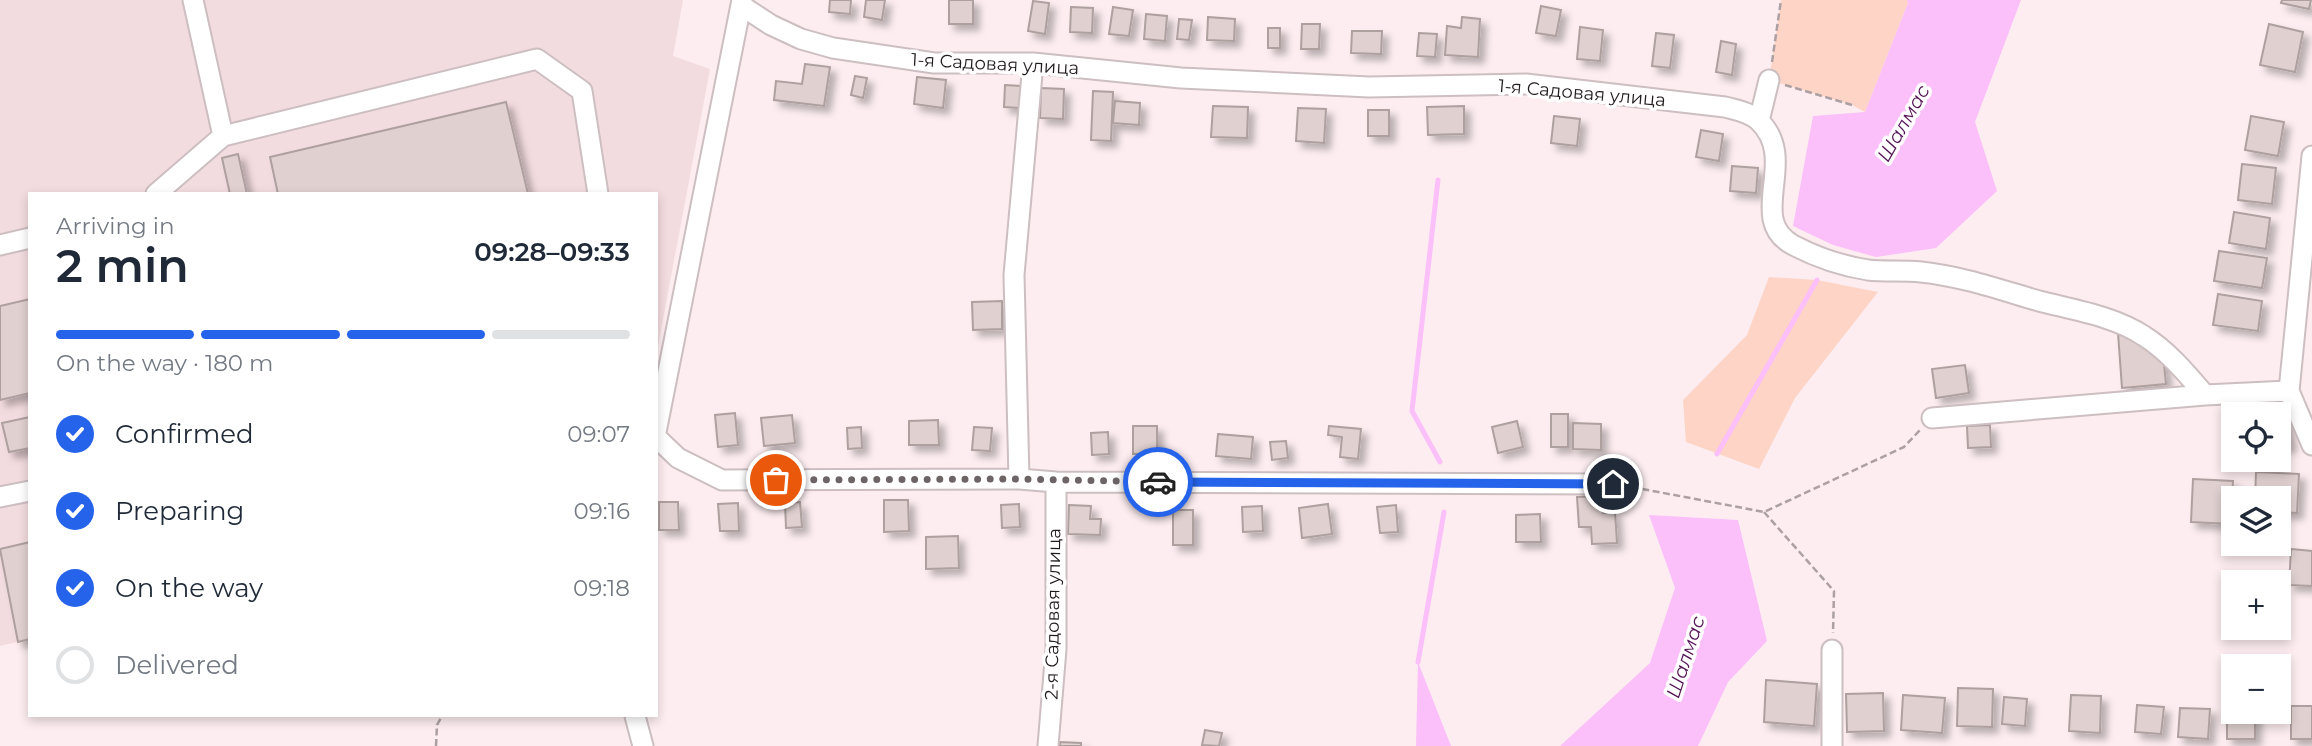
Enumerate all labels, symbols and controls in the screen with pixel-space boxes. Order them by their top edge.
street label: 1-я Садовая улица [910,49,1080,79]
street label: 1-я Садовая улица [1497,75,1667,111]
water label: Шалмас [1872,81,1935,166]
text: Arriving in [56,212,175,240]
text: 09:28–09:33 [474,236,630,268]
text: 2 min [56,237,189,294]
text: On the way · 180 m [56,349,274,377]
map controls [2221,402,2291,724]
button: locate [2221,402,2291,472]
icon: check [56,415,94,453]
text: Confirmed [115,418,254,450]
text: 09:07 [567,420,630,448]
courier [1123,447,1193,517]
pin [746,450,806,510]
pin [1583,454,1643,514]
icon: bag [757,461,795,499]
icon: car [1139,463,1177,501]
icon: home [1594,465,1632,503]
button: layers [2221,486,2291,556]
icon: check [56,492,94,530]
text: Preparing [115,495,244,527]
text: 09:16 [574,497,630,525]
street label: 2-я Садовая улица [1041,528,1065,700]
icon: check [56,569,94,607]
button: + [2221,570,2291,640]
text: On the way [115,572,263,604]
text: 09:18 [573,574,630,602]
water label: Шалмас [1661,613,1710,701]
text: Delivered [115,649,239,681]
button: − [2221,654,2291,724]

